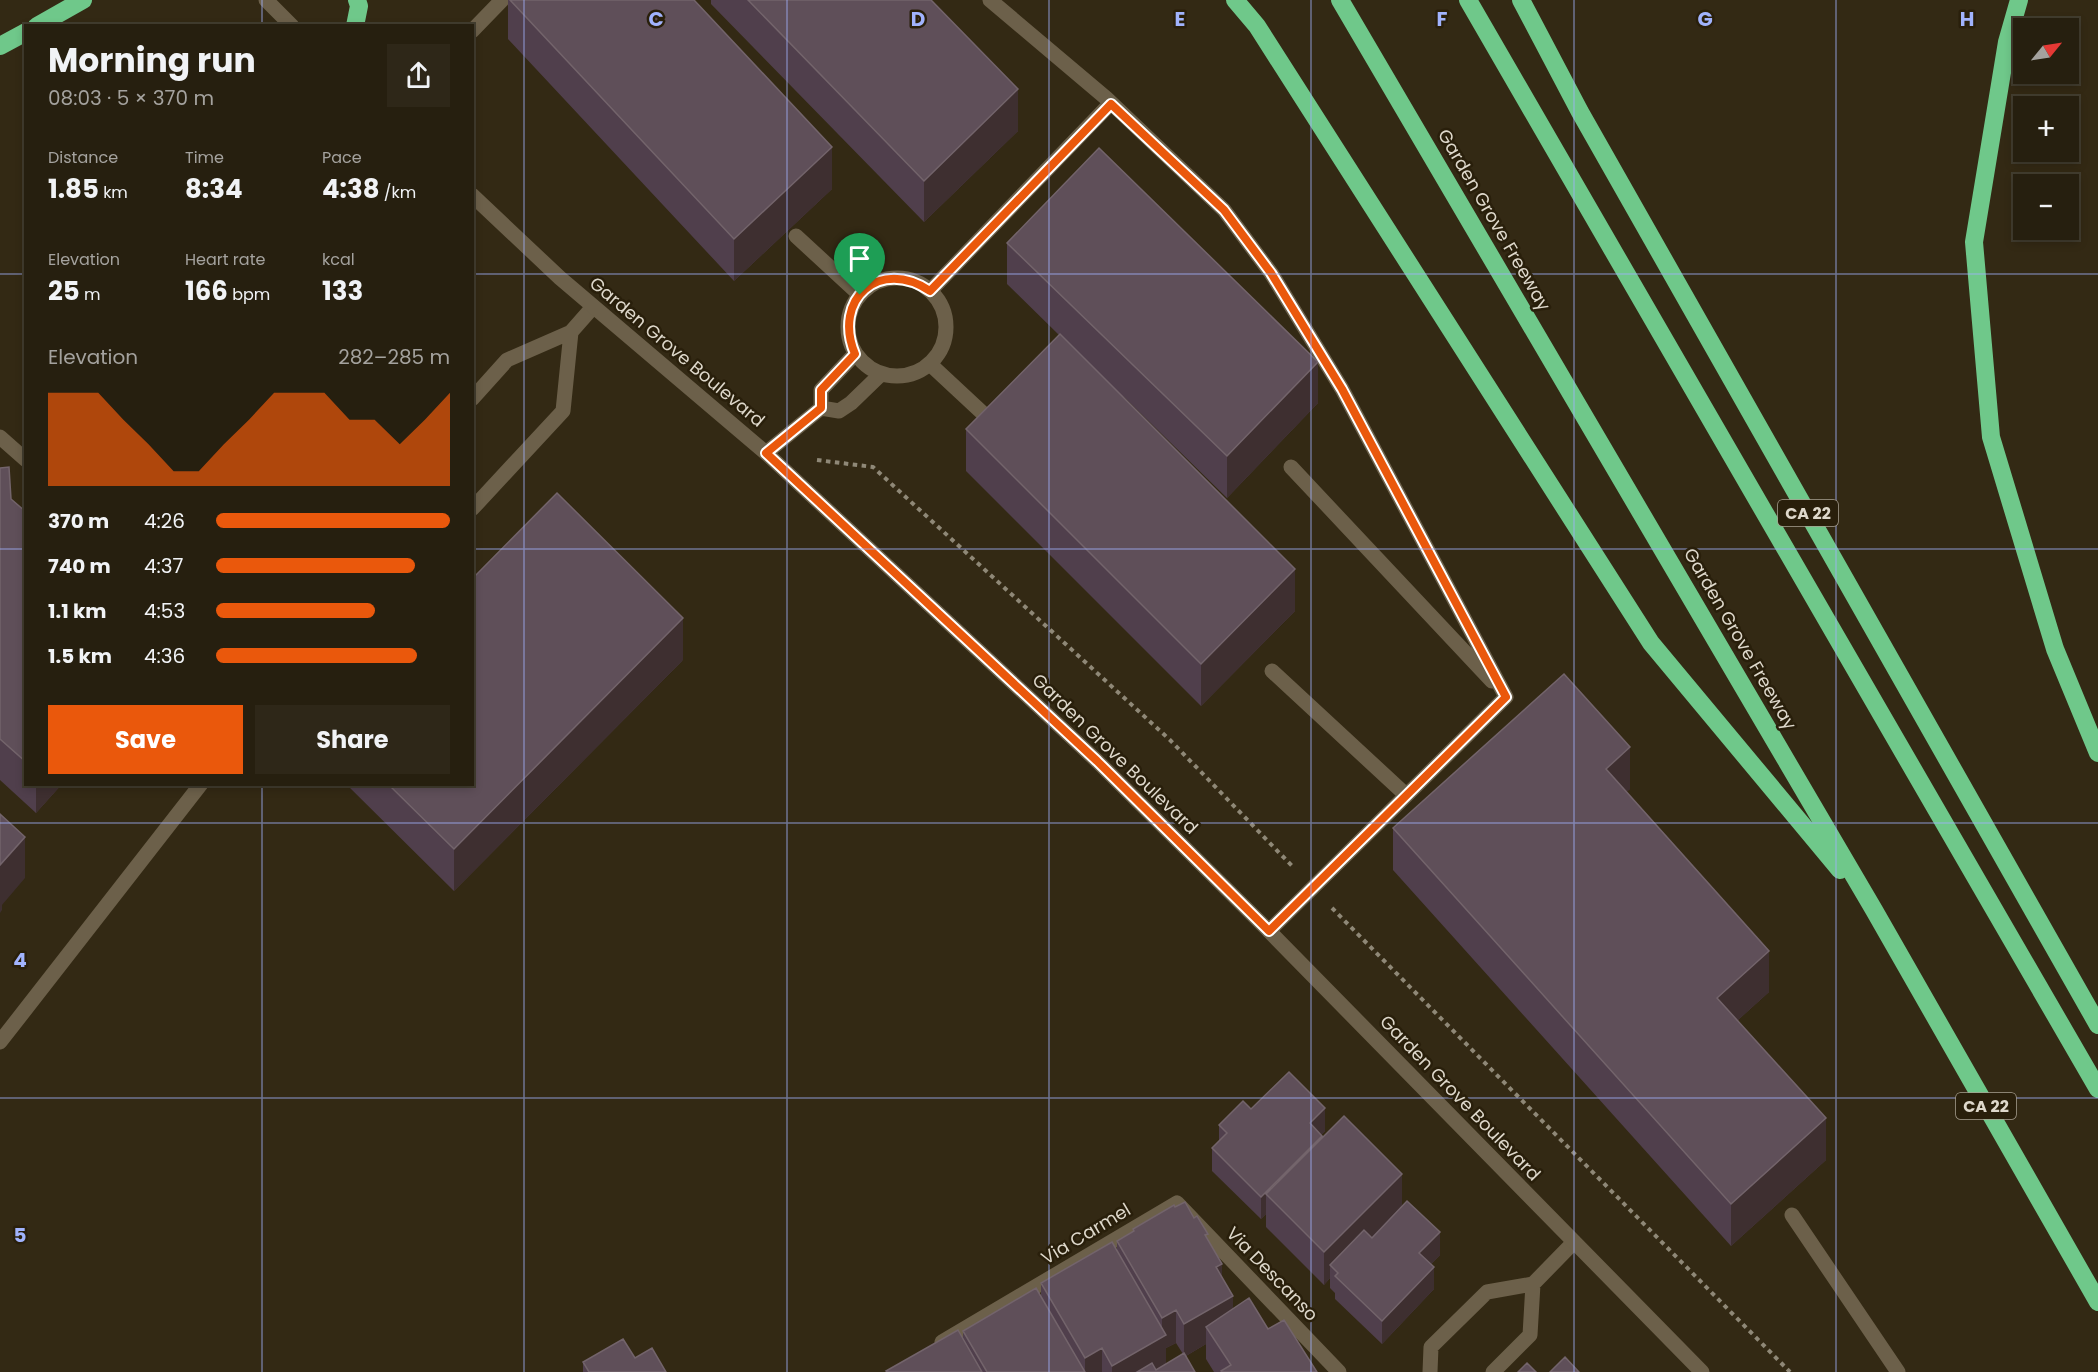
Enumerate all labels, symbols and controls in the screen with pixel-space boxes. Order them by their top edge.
text: C [648,5,664,33]
text: D [911,5,925,33]
text: E [1175,5,1185,33]
text: F [1437,5,1448,33]
text: G [1697,5,1713,33]
text: H [1960,5,1974,33]
north arrow [2013,18,2079,84]
map controls [2013,18,2079,240]
text: Morning run [48,37,256,84]
button: share [387,44,450,107]
text: 08:03 · 5 × 370 m [48,84,214,112]
button: + [2013,96,2079,162]
street label: Garden Grove Freeway [1432,124,1557,315]
text: Distance [48,146,118,169]
text: Time [185,146,224,169]
text: Pace [322,146,362,169]
text: 1.85 [48,171,99,207]
text: 8:34 [185,171,243,207]
text: 4:38 [322,171,380,207]
button: − [2013,174,2079,240]
text: km [99,181,128,204]
text: /km [380,181,416,204]
pin [834,233,885,295]
icon: arrive [843,242,876,275]
text: Elevation [48,248,120,271]
text: Heart rate [185,248,265,271]
text: kcal [322,248,355,271]
street label: Garden Grove Boulevard [584,271,770,432]
text: 25 [48,273,80,309]
text: 166 [185,273,228,309]
text: 133 [322,273,363,309]
text: m [80,283,101,306]
text: bpm [228,283,270,306]
text: Elevation [48,343,138,371]
text: 282–285 m [338,343,450,371]
road number: CA 22 [1778,500,1838,526]
text: 370 m [48,507,109,535]
text: 4:26 [144,507,185,535]
street label: Garden Grove Freeway [1678,543,1803,734]
text: 740 m [48,552,111,580]
text: 4:37 [144,552,184,580]
text: 1.1 km [48,597,106,625]
text: 4:53 [144,597,185,625]
text: 1.5 km [48,642,112,670]
text: 4:36 [144,642,185,670]
street label: Garden Grove Boulevard [1027,668,1204,840]
button: Save [48,705,243,774]
button: Share [255,705,450,774]
text: 4 [13,946,27,974]
street label: Garden Grove Boulevard [1374,1009,1546,1186]
road number: CA 22 [1956,1093,2016,1119]
street label: Via Carmel [1036,1197,1135,1270]
text: 5 [14,1221,27,1249]
street label: Via Descanso [1221,1221,1324,1326]

